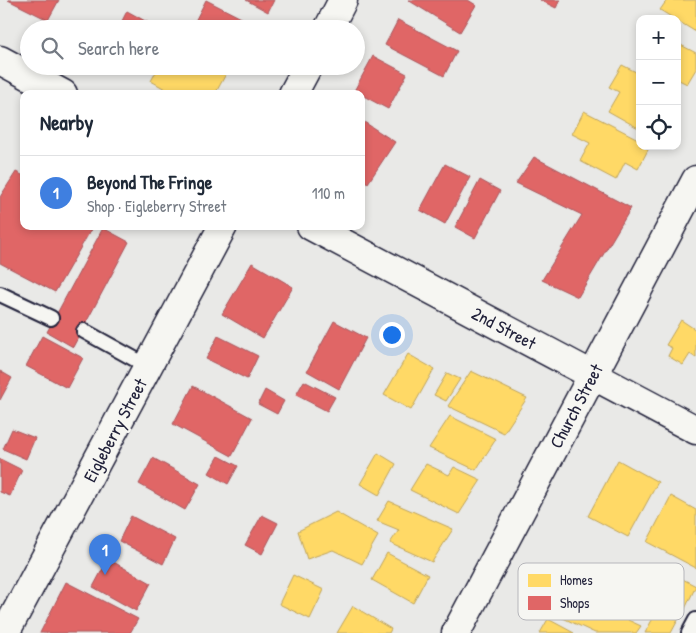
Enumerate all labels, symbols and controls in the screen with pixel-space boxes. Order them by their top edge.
map controls [636,15,681,150]
button: + [636,15,681,60]
search box [20,20,365,75]
icon: search [38,34,66,62]
text: Search here [78,35,159,61]
button: − [636,60,681,105]
button: locate [636,105,681,150]
text: Nearby [40,108,93,137]
text: Beyond The Fringe [87,169,212,195]
text: 1 [53,182,59,204]
text: 110 m [312,182,345,204]
text: Shop · Eigleberry Street [87,195,226,217]
street label: 2nd Street [467,301,541,356]
your location [379,322,405,348]
street label: Church Street [543,359,609,453]
street label: Eigleberry Street [77,373,153,486]
pin: 1 [89,534,121,575]
legend [518,563,684,620]
text: Homes [560,570,593,589]
text: Shops [560,593,589,613]

